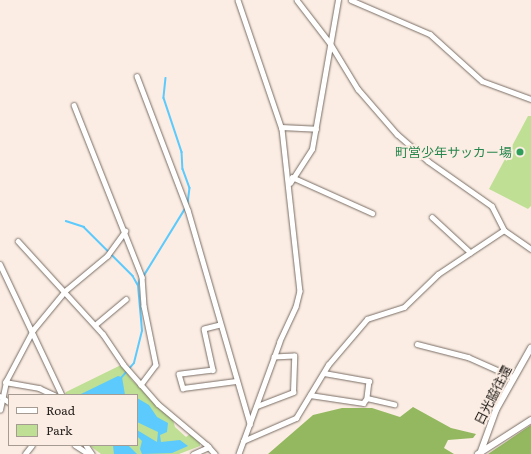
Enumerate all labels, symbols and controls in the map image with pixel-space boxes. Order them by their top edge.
place label: 町営少年サッカー場 [395,144,512,160]
marker: 町営少年サッカー場 [515,147,525,157]
street label: 日光脇往還 [471,363,515,427]
legend [8,394,138,446]
text: Road [46,401,75,419]
text: Park [46,421,72,439]

